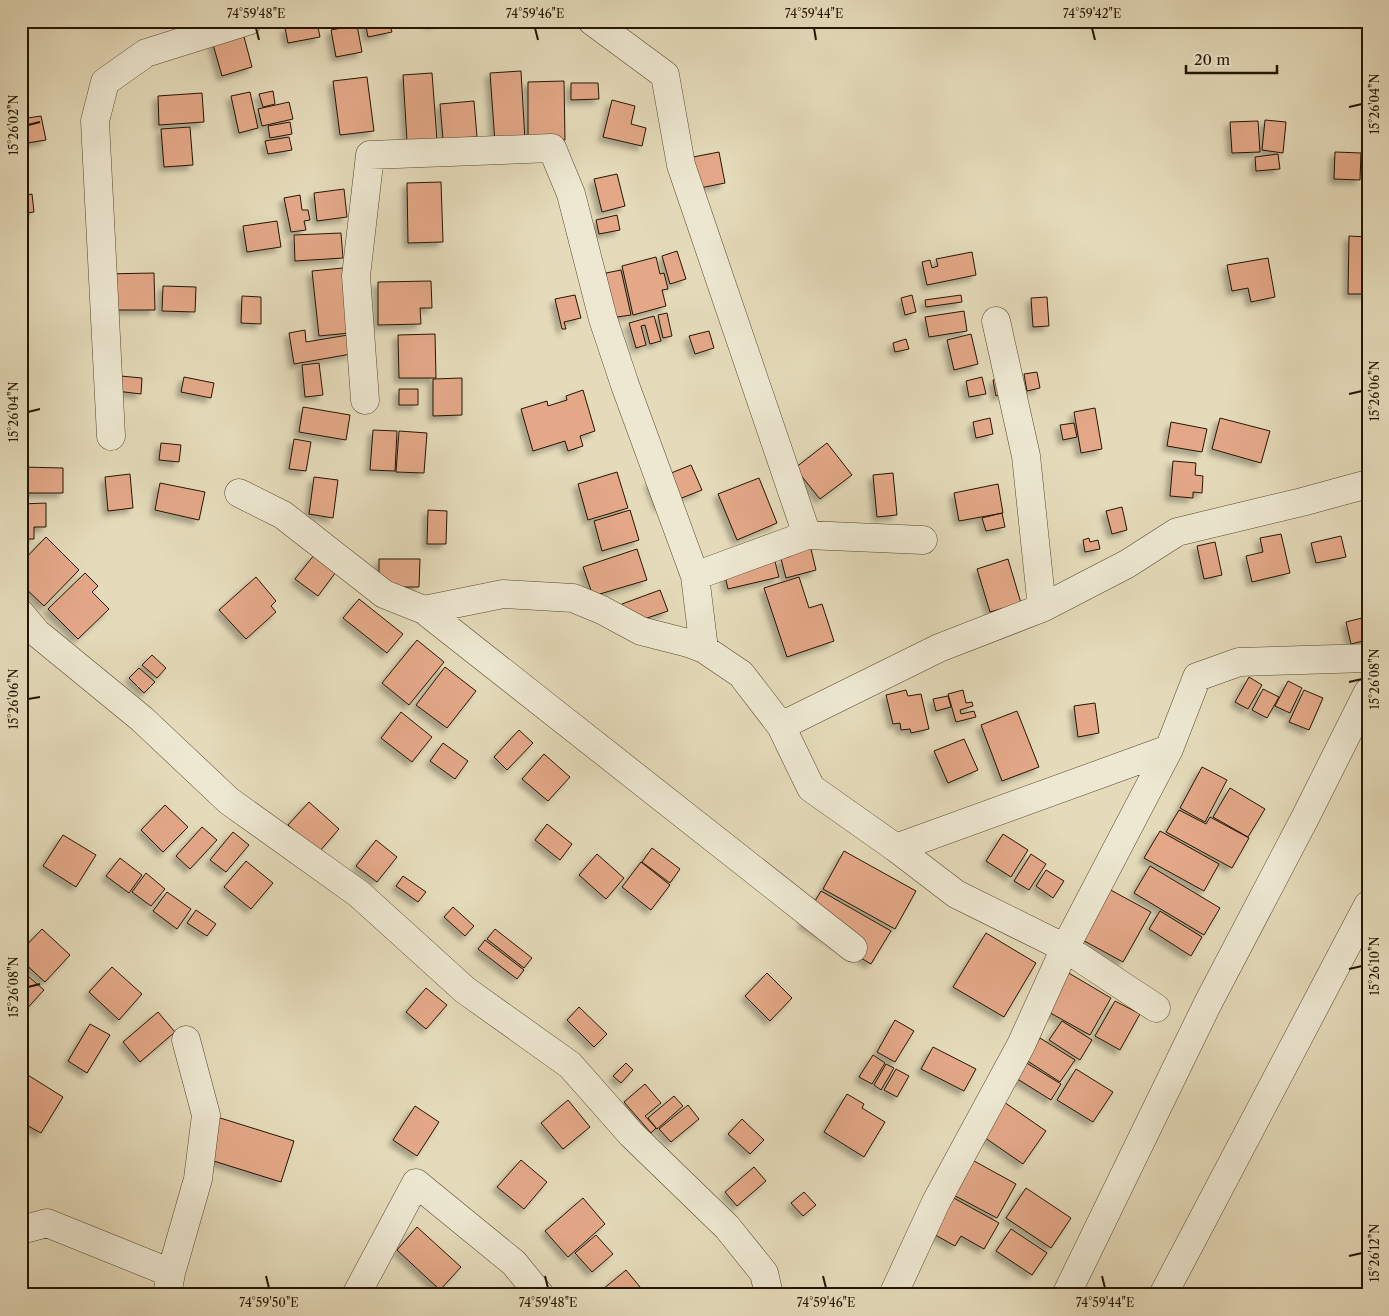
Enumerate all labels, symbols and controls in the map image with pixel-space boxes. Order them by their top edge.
text: 74°59'48"E [227,6,285,21]
text: 74°59'46"E [506,6,564,21]
text: 74°59'44"E [785,6,843,21]
text: 74°59'42"E [1063,6,1121,21]
scale bar [1186,42,1278,74]
text: 20 m [1194,50,1230,69]
text: 15°26'04"N [1367,74,1382,134]
text: 15°26'02"N [6,95,21,155]
text: 15°26'06"N [1367,361,1382,421]
text: 15°26'04"N [6,382,21,442]
text: 15°26'08"N [1367,648,1382,709]
text: 15°26'06"N [6,669,21,729]
text: 15°26'10"N [1367,936,1382,995]
text: 15°26'08"N [6,956,21,1017]
text: 15°26'12"N [1367,1224,1382,1282]
text: 74°59'50"E [239,1295,299,1310]
text: 74°59'48"E [519,1295,577,1310]
text: 74°59'46"E [797,1295,855,1310]
text: 74°59'44"E [1076,1295,1134,1310]

